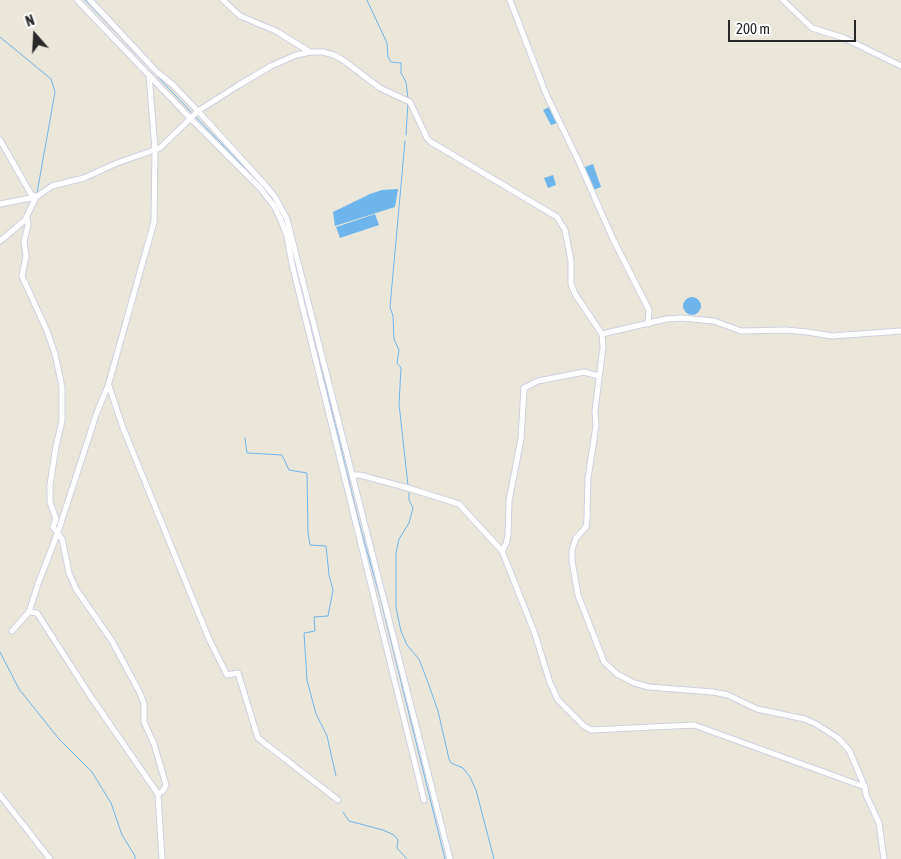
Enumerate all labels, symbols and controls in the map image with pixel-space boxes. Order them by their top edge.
north arrow [10,10,60,60]
scale bar [731,10,858,42]
text: N [24,12,37,30]
text: 200 m [736,20,770,37]

